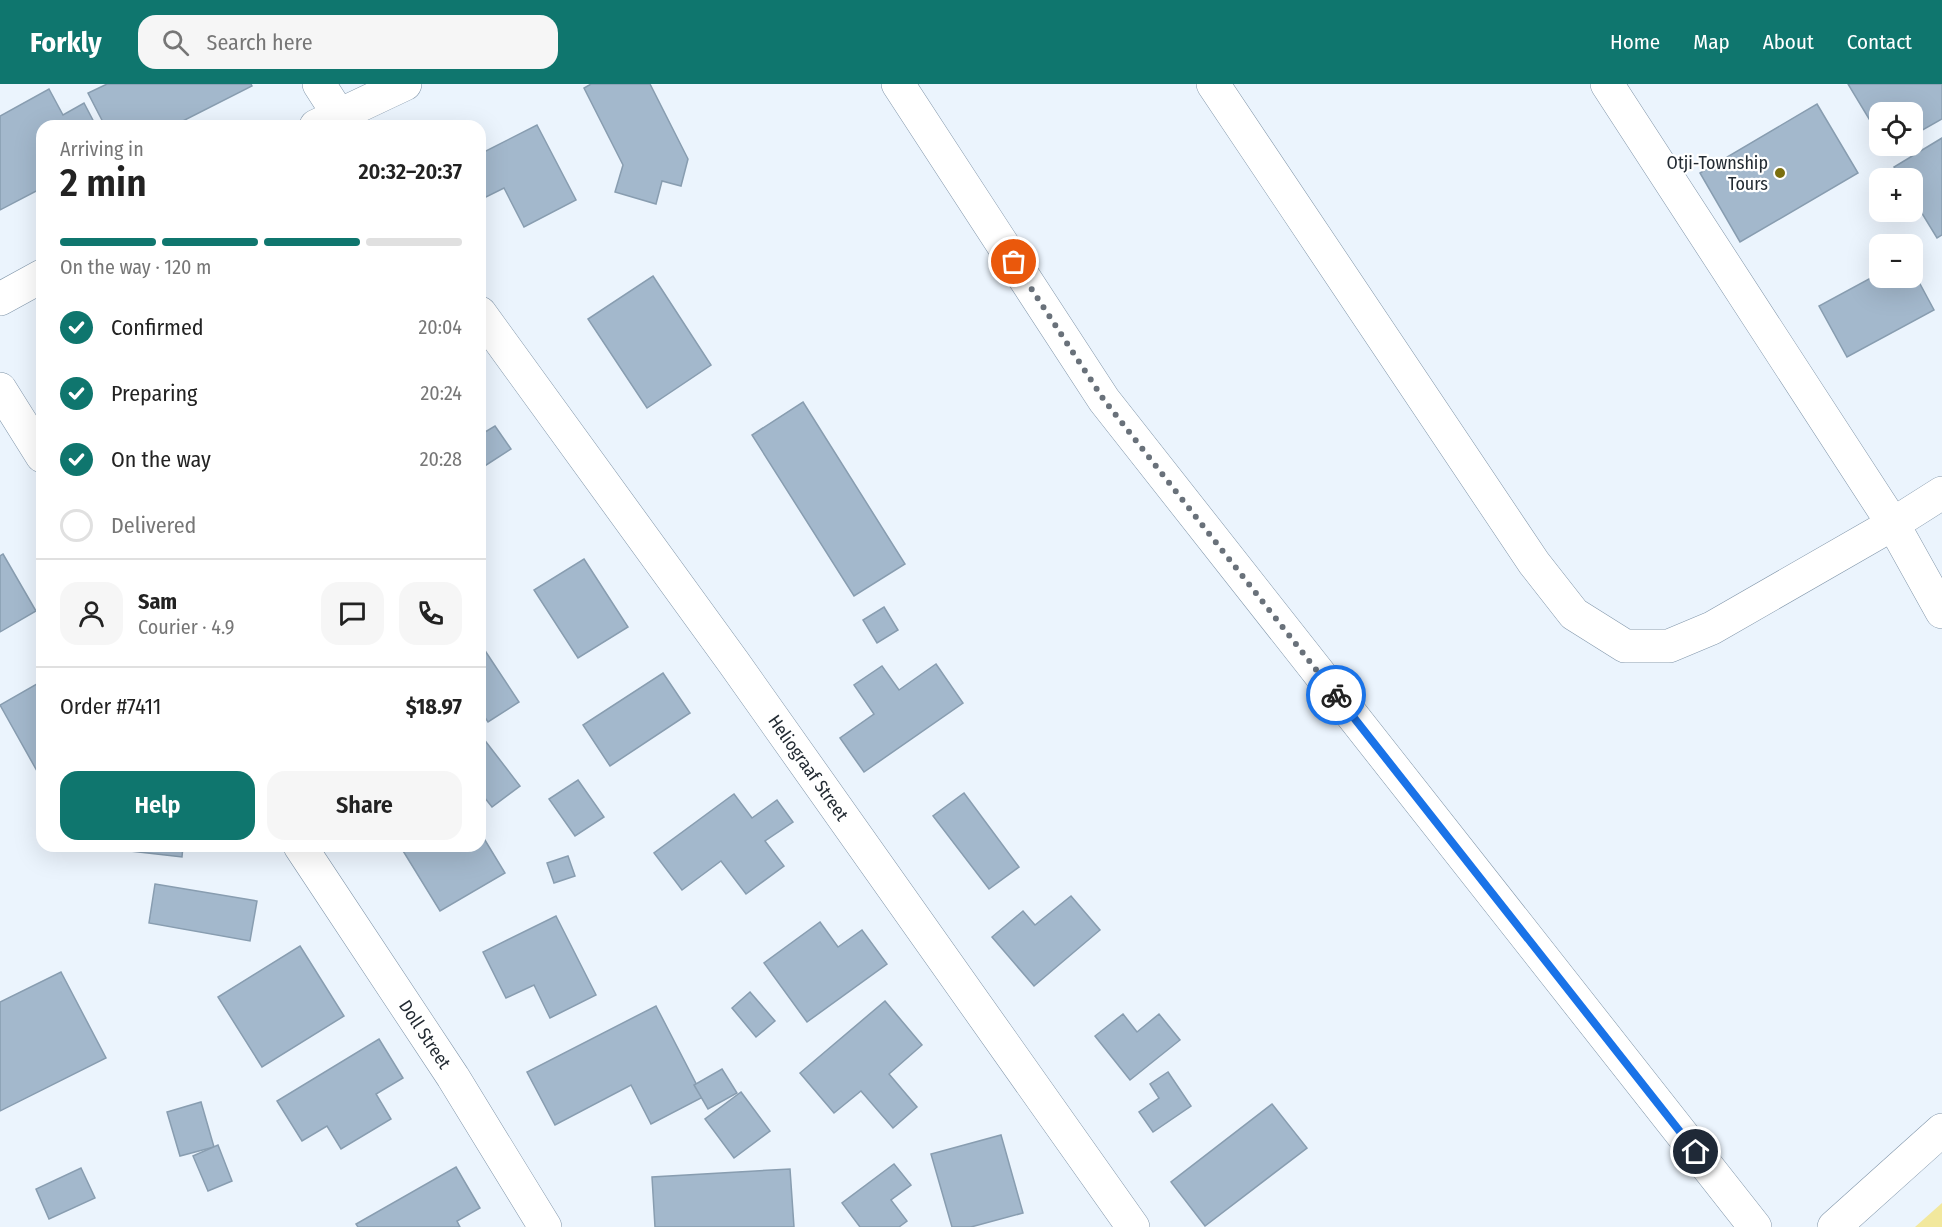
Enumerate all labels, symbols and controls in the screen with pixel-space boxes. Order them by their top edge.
search box [138,15,558,69]
text: Forkly [30,26,102,59]
icon: search [159,26,192,59]
text: Search here [207,29,313,56]
text: Home [1610,29,1660,55]
text: Map [1693,29,1730,55]
text: About [1763,29,1814,55]
text: Contact [1847,29,1912,55]
map controls [1869,102,1923,288]
button: locate [1869,102,1923,156]
text: Arriving in [60,137,144,161]
place label: Otji-Township Tours [1667,152,1768,195]
text: 20:32–20:37 [359,158,462,185]
text: 2 min [60,160,147,206]
marker: Otji-Township Tours [1773,166,1787,180]
button: + [1869,168,1923,222]
button: − [1869,234,1923,288]
pin [988,236,1039,287]
icon: bag [997,245,1030,278]
text: On the way · 120 m [60,255,211,279]
icon: check [60,311,93,344]
text: Confirmed [111,314,204,341]
text: 20:04 [418,315,462,339]
icon: check [60,377,93,410]
text: Preparing [111,380,197,407]
text: 20:24 [420,381,462,405]
icon: check [60,443,93,476]
text: On the way [111,446,211,473]
text: 20:28 [420,447,462,471]
text: Delivered [111,512,196,539]
button: person [60,582,123,645]
button: chat [321,582,384,645]
button: phone [399,582,462,645]
text: Sam [138,588,177,615]
text: Courier · 4.9 [138,615,234,639]
courier [1306,665,1366,725]
icon: bike [1320,679,1353,712]
text: Order #7411 [60,693,161,720]
text: $18.97 [406,693,462,720]
street label: Heliograaf Street [763,711,853,825]
button: Help [60,771,255,840]
button: Share [267,771,462,840]
street label: Doll Street [394,996,456,1073]
pin [1670,1126,1721,1177]
icon: home [1679,1135,1712,1168]

